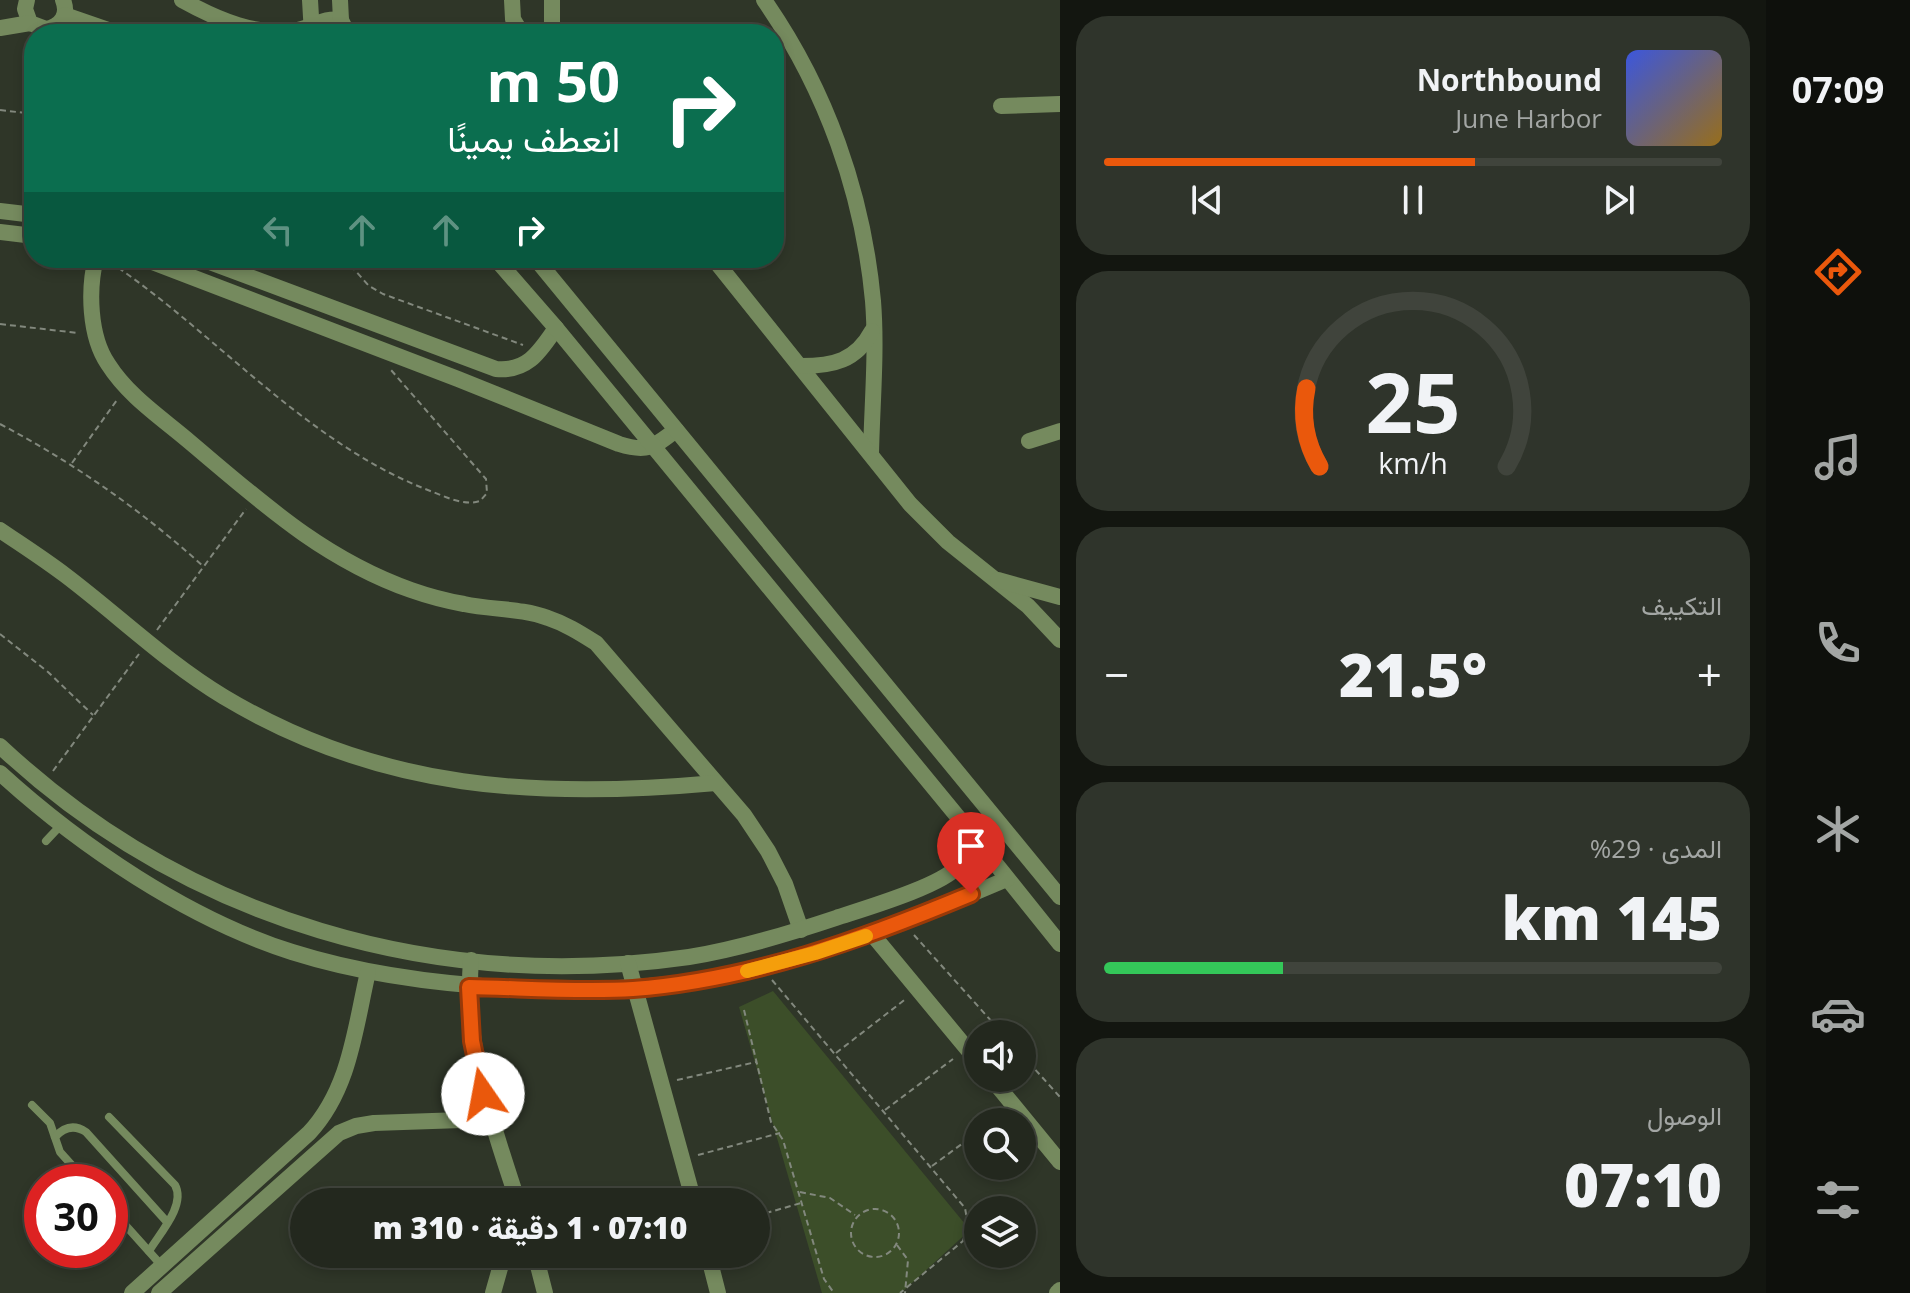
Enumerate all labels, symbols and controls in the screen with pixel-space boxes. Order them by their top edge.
text: 50 m [486,42,620,118]
icon: right [648,56,752,160]
text: Northbound [1417,59,1602,100]
text: 07:09 [1792,65,1884,114]
text: June Harbor [1455,100,1602,136]
text: انعطف يمينًا [447,114,620,163]
icon: previous [1185,178,1229,222]
icon: pause [1391,178,1435,222]
icon: next [1597,178,1641,222]
icon: left [256,208,300,252]
icon: ahead [340,208,384,252]
icon: ahead [424,208,468,252]
icon: right [508,208,552,252]
icon: directions [1810,244,1866,300]
text: 25 [1365,344,1461,457]
icon: music [1810,429,1866,485]
text: km/h [1378,443,1448,482]
text: التكييف [1641,587,1722,623]
icon: phone [1810,615,1866,671]
text: 21.5° [1339,633,1487,715]
text: − [1104,644,1129,704]
text: + [1697,644,1722,704]
icon: climate [1810,801,1866,857]
pin [937,812,1005,894]
icon: arrive [949,824,993,868]
text: المدى · 29% [1590,830,1722,866]
text: 145 km [1501,876,1722,958]
icon: car [1810,986,1866,1042]
map controls [964,1020,1036,1268]
button: sound [964,1020,1036,1092]
position arrow [441,1052,525,1136]
text: الوصول [1647,1097,1722,1133]
button: search [964,1108,1036,1180]
text: 07:10 [1564,1143,1722,1225]
speed limit sign: 30 [24,1164,128,1268]
icon: filters [1810,1172,1866,1228]
button: layers [964,1196,1036,1268]
text: 07:10 · 1 دقيقة · 310 m [373,1207,687,1248]

